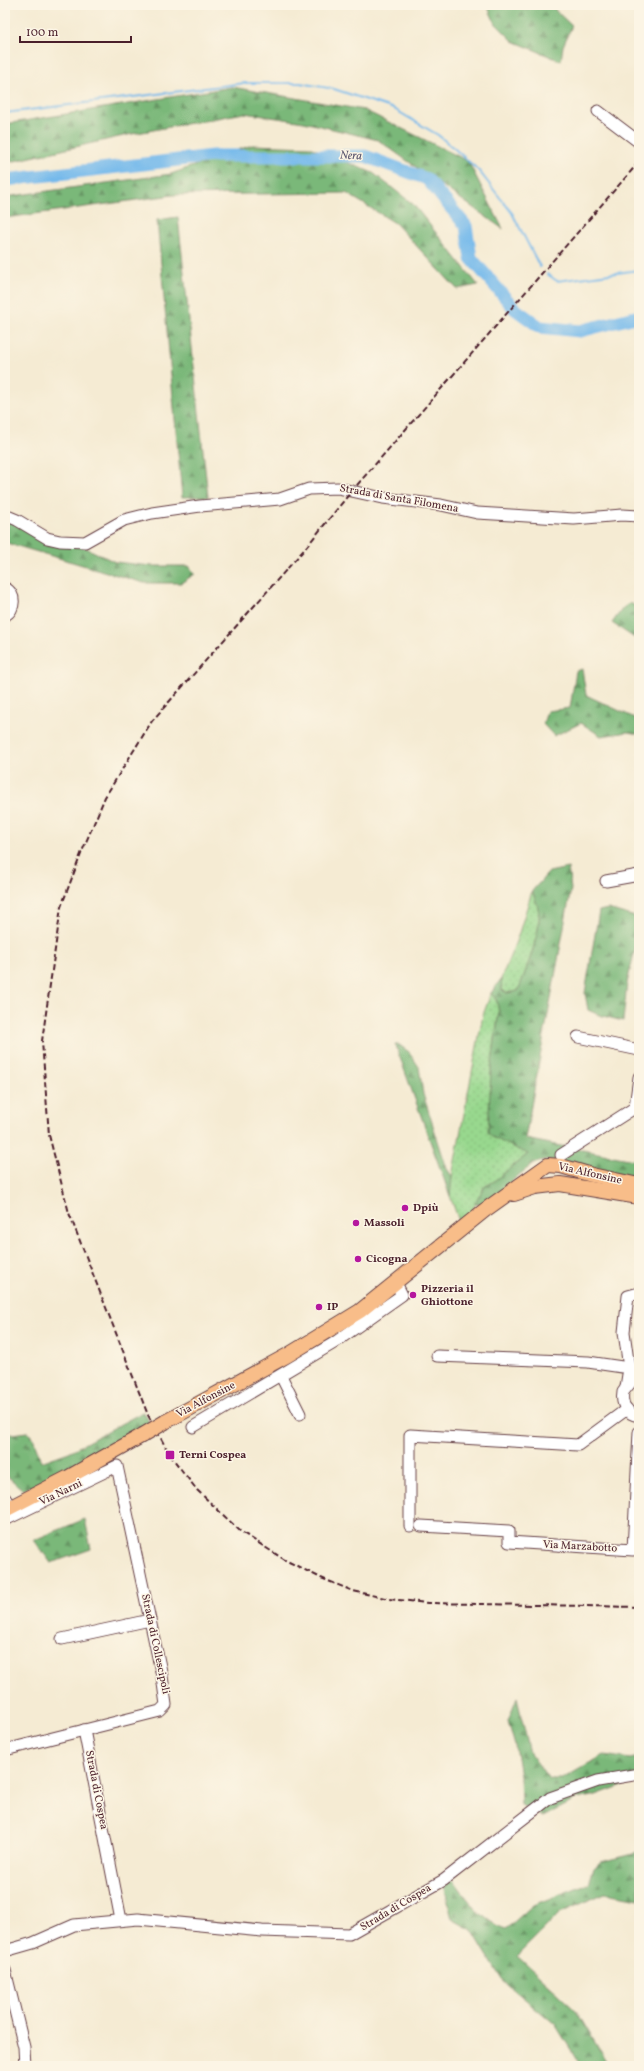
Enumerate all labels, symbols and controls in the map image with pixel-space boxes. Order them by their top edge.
scale bar [20,18,131,44]
text: 100 m [26,25,59,41]
water label: Nera [340,148,363,164]
street label: Strada di Santa Filomena [338,481,460,517]
street label: Via Alfonsine [557,1159,623,1189]
place label: Dpiù [413,1201,439,1216]
marker: Dpiù [400,1203,410,1213]
place label: Massoli [364,1216,405,1231]
marker: Massoli [351,1218,361,1228]
place label: Cicogna [366,1252,408,1267]
marker: Cicogna [353,1254,363,1264]
place label: Pizzeria il Ghiottone [421,1282,474,1310]
marker: Pizzeria il Ghiottone [408,1290,418,1300]
place label: IP [327,1300,338,1315]
marker: IP [314,1302,324,1312]
street label: Via Alfonsine [174,1378,238,1422]
place label: Terni Cospea [179,1448,246,1463]
marker: Terni Cospea [164,1449,176,1461]
street label: Via Narni [37,1476,85,1510]
street label: Via Marzabotto [542,1538,618,1556]
street label: Strada di Collescipoli [137,1593,173,1695]
street label: Strada di Cospea [81,1749,111,1831]
street label: Strada di Cospea [358,1881,435,1935]

